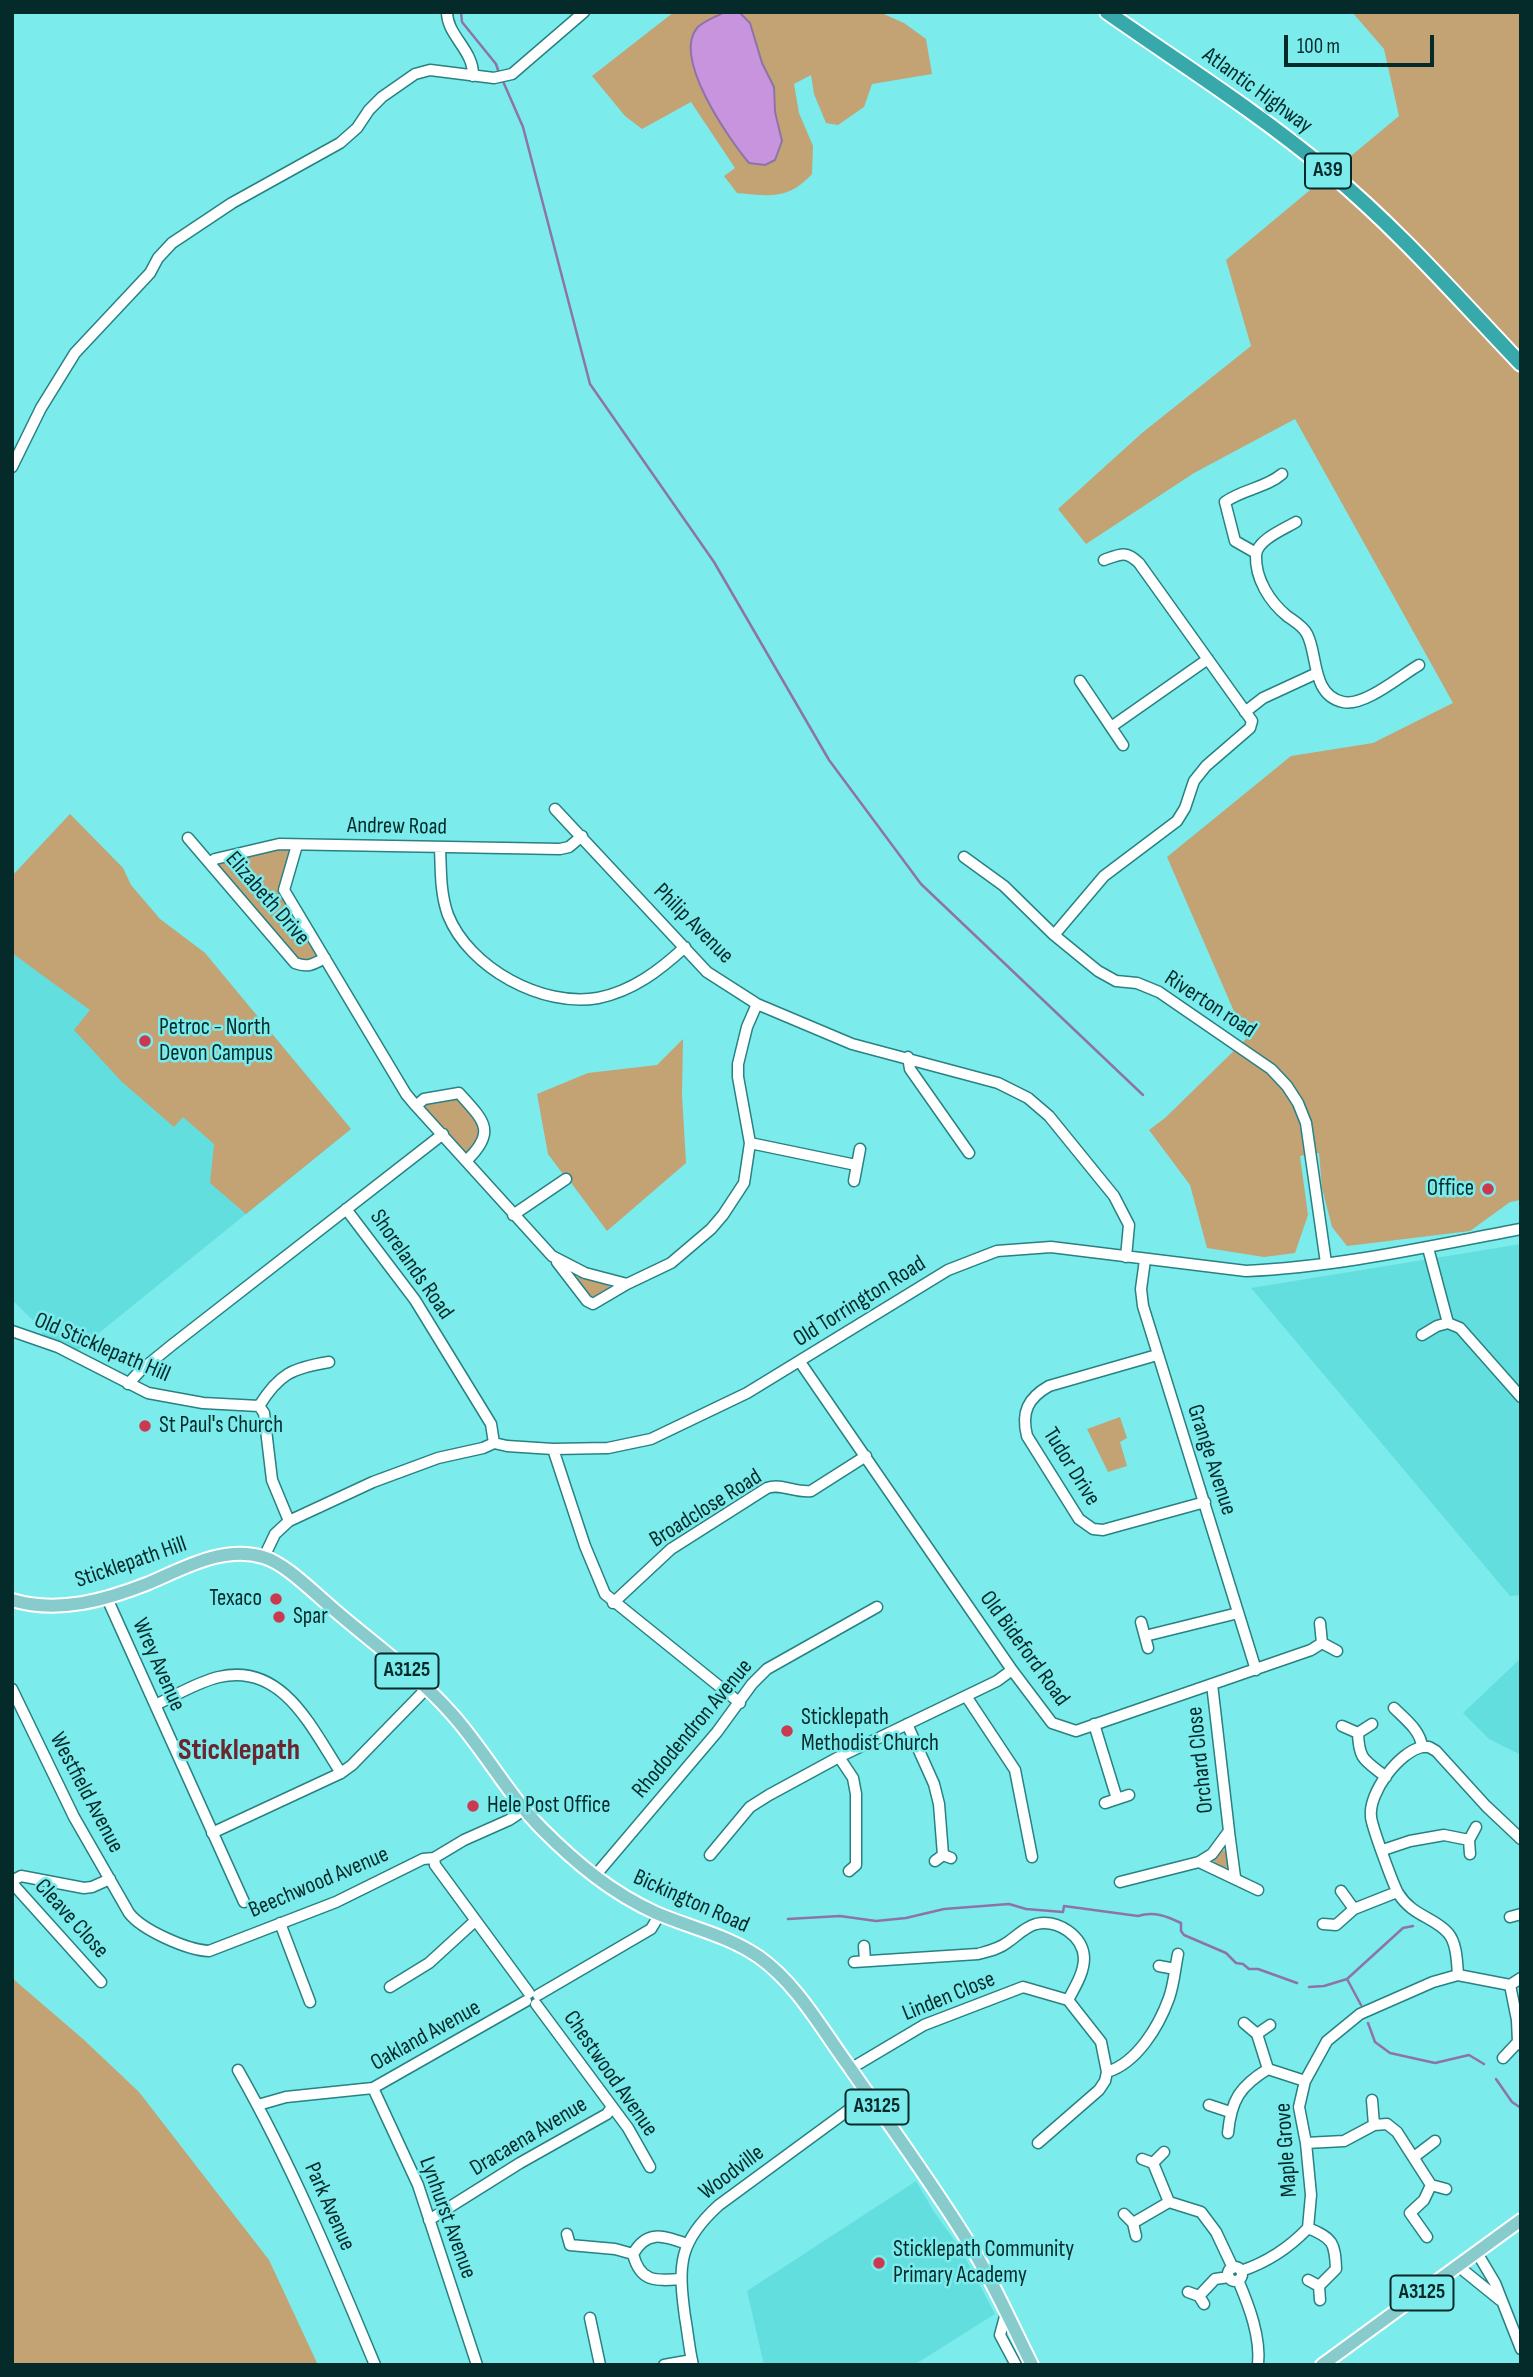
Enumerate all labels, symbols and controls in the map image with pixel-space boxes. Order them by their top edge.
scale bar [1288,21,1438,65]
text: 100 m [1297,34,1340,59]
street label: Atlantic Highway [1197,42,1317,140]
road number: A39 [1305,154,1351,188]
street label: Andrew Road [347,812,447,842]
street label: Elizabeth Drive [219,847,315,951]
street label: Philip Avenue [647,878,739,970]
street label: Riverton road [1159,965,1261,1045]
place label: Petroc - North Devon Campus [159,1014,273,1068]
marker: Petroc - North Devon Campus [137,1033,153,1049]
place label: Office [1427,1175,1474,1203]
marker: Office [1480,1181,1496,1197]
street label: Shorelands Road [363,1205,459,1325]
street label: Old Torrington Road [789,1250,931,1354]
street label: Old Sticklepath Hill [30,1307,174,1389]
street label: Grange Avenue [1180,1401,1242,1519]
place label: St Paul's Church [159,1412,283,1440]
marker: St Paul's Church [137,1418,153,1434]
street label: Tudor Drive [1036,1423,1106,1511]
street label: Broadclose Road [645,1464,767,1554]
street label: Sticklepath Hill [72,1531,190,1595]
place label: Texaco [209,1585,262,1613]
street label: Old Bideford Road [973,1586,1075,1712]
marker: Texaco [268,1591,284,1607]
place label: Spar [293,1603,328,1631]
marker: Spar [271,1609,287,1625]
street label: Wrey Avenue [125,1614,191,1716]
road number: A3125 [376,1654,438,1688]
street label: Rhododendron Avenue [627,1654,759,1804]
place label: Sticklepath Methodist Church [801,1704,939,1758]
street label: Orchard Close [1182,1705,1220,1815]
marker: Sticklepath Methodist Church [779,1723,795,1739]
street label: Westfield Avenue [43,1728,129,1858]
district label: Sticklepath [178,1733,300,1769]
place label: Hele Post Office [487,1792,610,1820]
marker: Hele Post Office [465,1798,481,1814]
street label: Beechwood Avenue [245,1841,393,1925]
street label: Bickington Road [629,1864,753,1940]
street label: Cleave Close [28,1874,114,1964]
street label: Linden Close [899,1966,999,2028]
street label: Oakland Avenue [366,1995,486,2077]
street label: Chestwood Avenue [557,2006,663,2142]
road number: A3125 [846,2090,908,2124]
street label: Dracaena Avenue [465,2091,593,2183]
street label: Maple Grove [1270,2102,1304,2198]
street label: Woodville [694,2140,770,2206]
street label: Lynhurst Avenue [412,2153,482,2283]
street label: Park Avenue [297,2159,361,2255]
place label: Sticklepath Community Primary Academy [893,2236,1074,2290]
marker: Sticklepath Community Primary Academy [871,2255,887,2271]
road number: A3125 [1390,2276,1454,2310]

